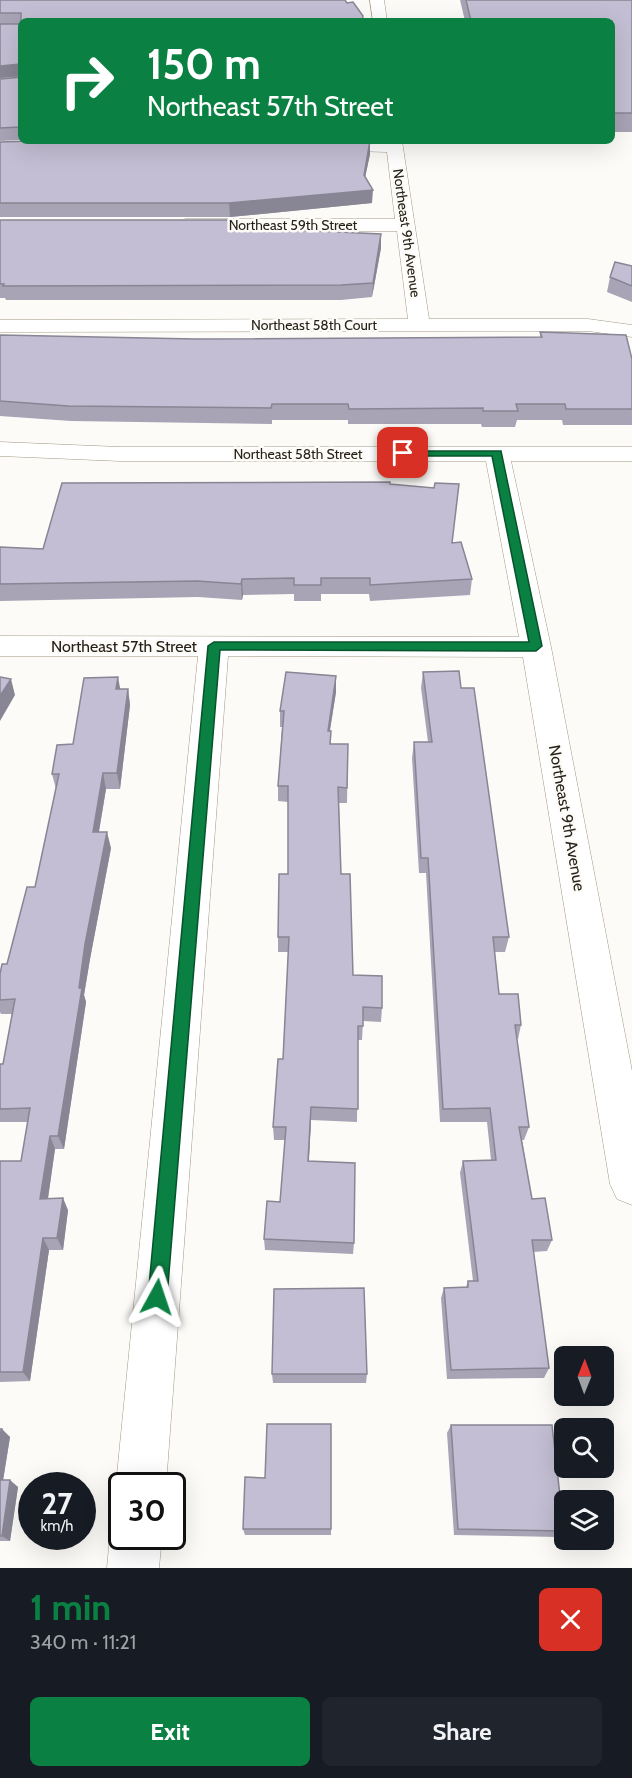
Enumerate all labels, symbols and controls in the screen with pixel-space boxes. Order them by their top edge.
text: 150 m [147,38,261,90]
icon: right [48,42,126,120]
text: Northeast 57th Street [147,90,393,123]
street label: Northeast 9th Avenue [389,168,425,298]
street label: Northeast 59th Street [229,216,358,234]
street label: Northeast 58th Court [251,316,377,334]
pin [377,427,428,478]
icon: arrive [386,436,419,469]
street label: Northeast 58th Street [233,445,363,463]
street label: Northeast 57th Street [51,637,198,656]
street label: Northeast 9th Avenue [545,744,589,892]
position arrow [125,1265,189,1329]
north arrow [554,1346,614,1406]
map controls [554,1346,614,1550]
button: search [554,1418,614,1478]
speed limit sign: 30 [108,1472,186,1550]
text: 27 [41,1485,73,1522]
button: layers [554,1490,614,1550]
text: km/h [41,1517,73,1535]
text: 1 min [30,1585,111,1629]
button: close [539,1588,602,1651]
text: 340 m · 11:21 [30,1630,136,1654]
button: Exit [30,1697,310,1766]
button: Share [322,1697,602,1766]

